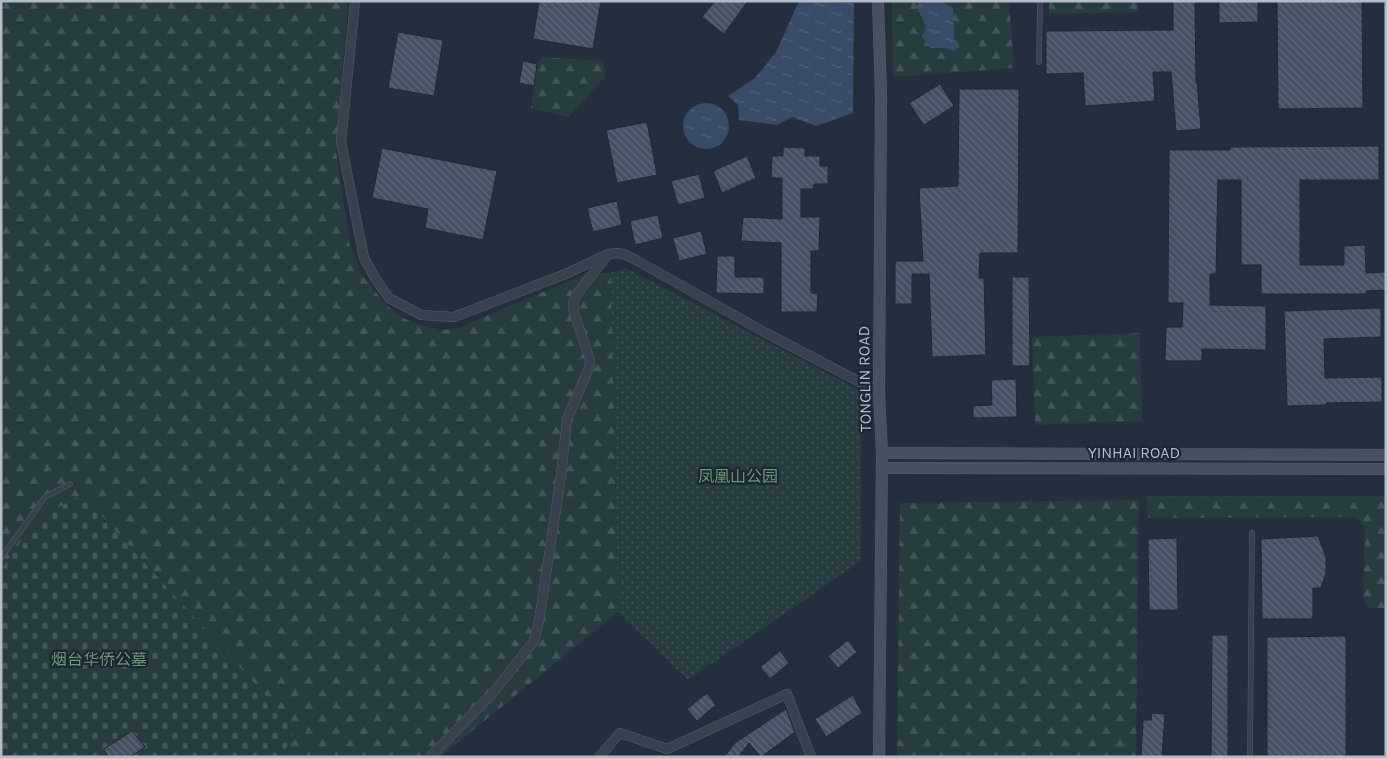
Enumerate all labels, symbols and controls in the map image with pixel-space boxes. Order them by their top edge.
street label: TONGLIN ROAD [854,326,875,432]
street label: YINHAI ROAD [1088,443,1180,462]
park label: 凤凰山公园 [698,467,778,486]
park label: 烟台华侨公墓 [51,650,147,669]

